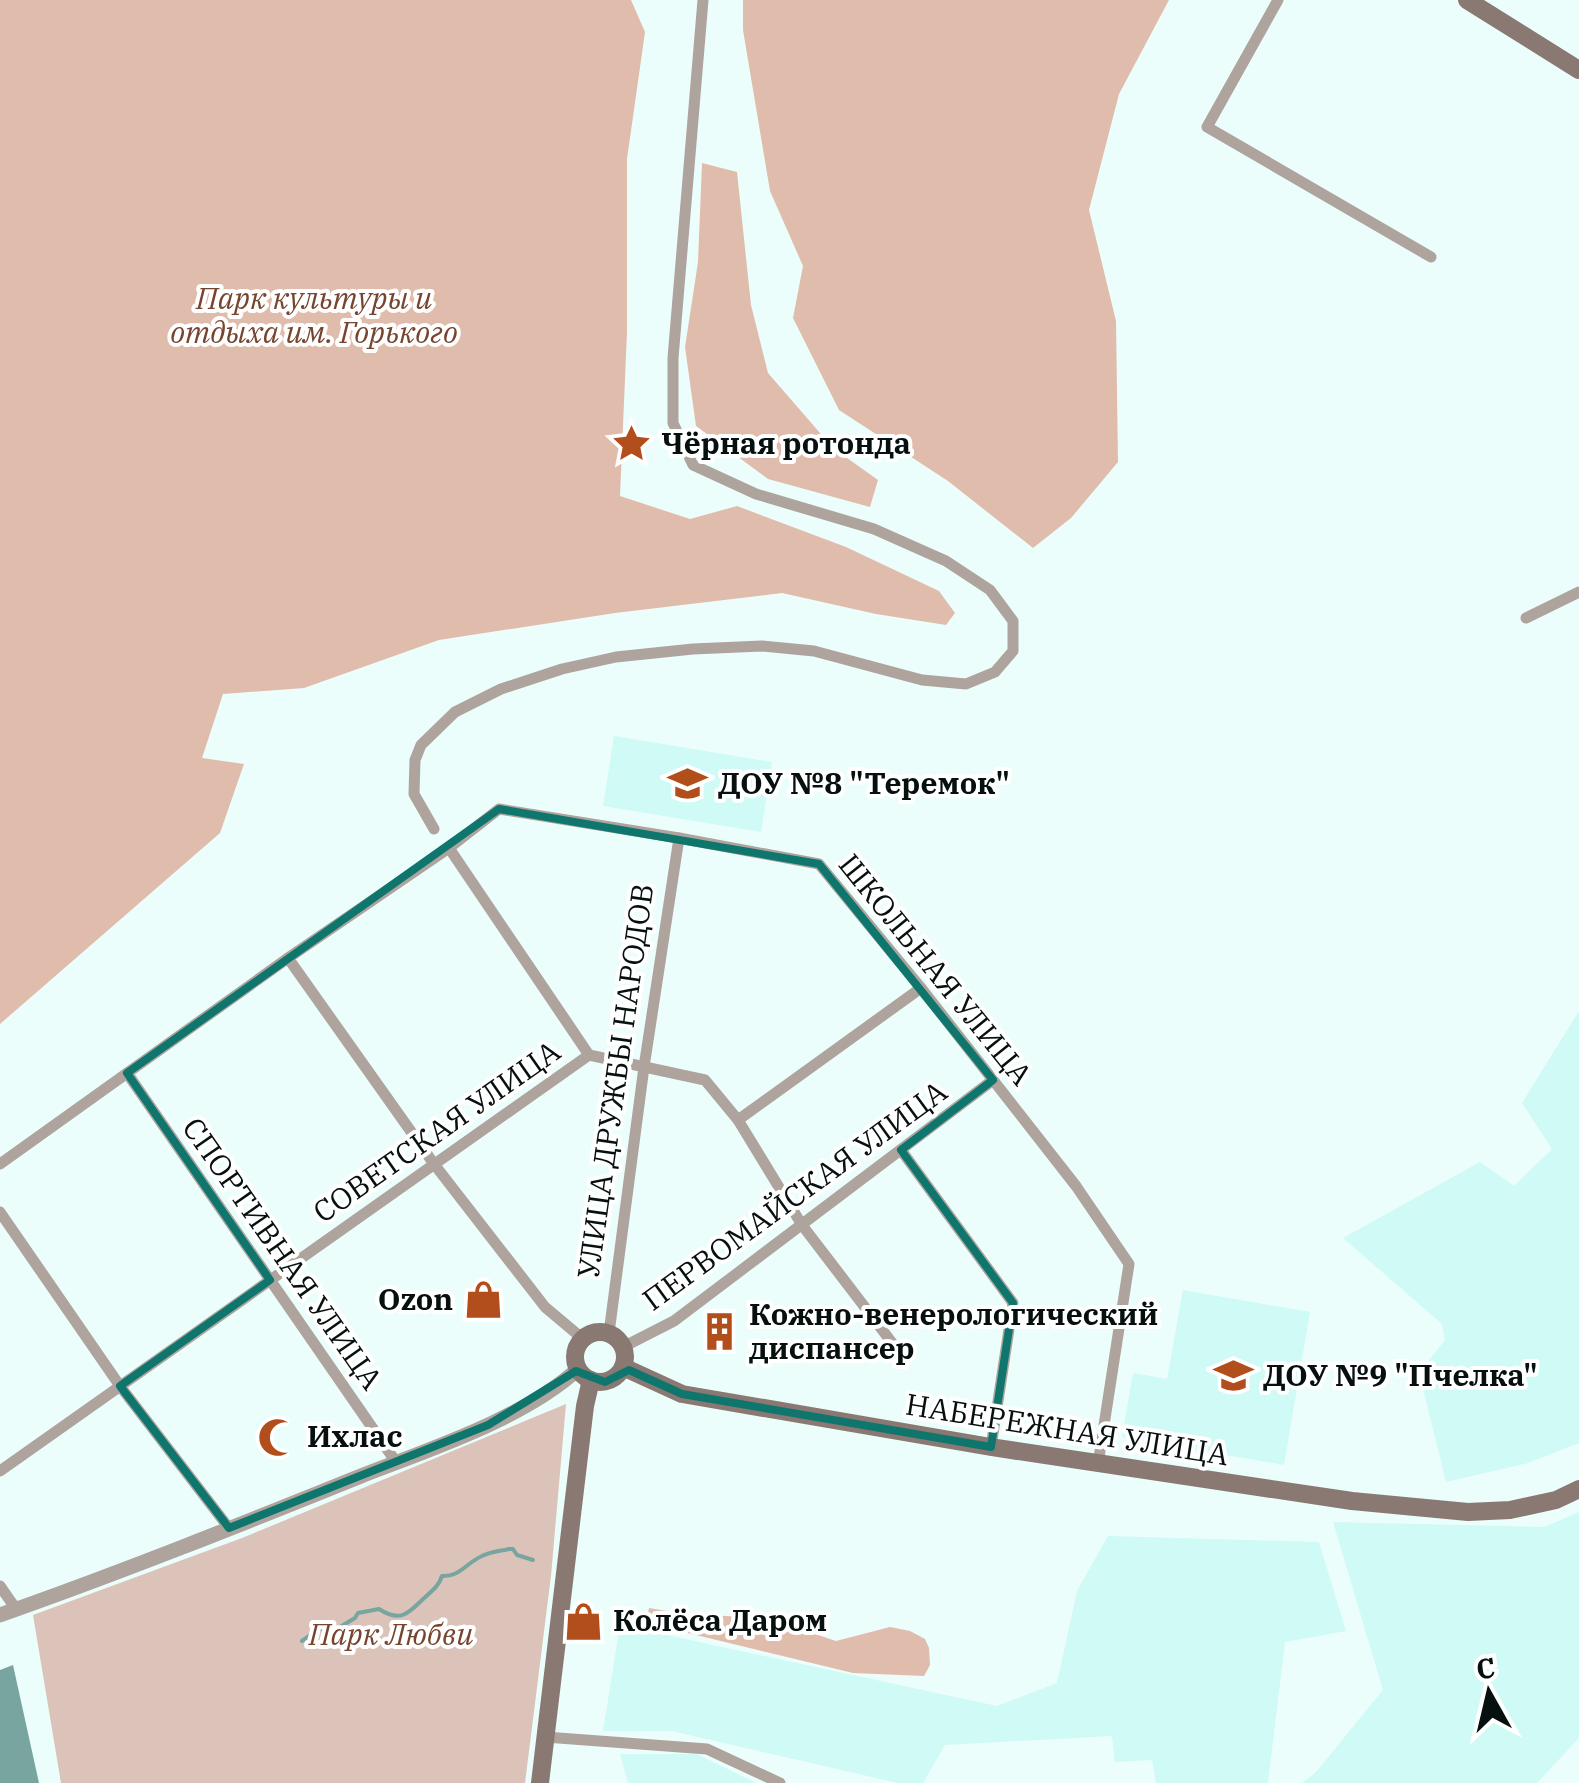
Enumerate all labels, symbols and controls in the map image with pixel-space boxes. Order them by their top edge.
park label: Парк культуры и отдыха им. Горького [170,278,458,351]
place icon: Чёрная ротонда [610,423,652,465]
place label: Чёрная ротонда [661,423,911,462]
school or university icon: ДОУ №8 "Теремок" [667,763,709,805]
place label: ДОУ №8 "Теремок" [718,763,1010,802]
street label: ШКОЛЬНАЯ УЛИЦА [831,845,1042,1093]
street label: УЛИЦА ДРУЖБЫ НАРОДОВ [568,881,662,1281]
street label: СОВЕТСКАЯ УЛИЦА [305,1031,568,1231]
street label: ПЕРВОМАЙСКАЯ УЛИЦА [634,1071,954,1318]
street label: СПОРТИВНАЯ УЛИЦА [174,1109,392,1397]
place label: Ozon [378,1279,453,1318]
shop icon: Ozon [462,1279,504,1321]
place label: Кожно-венерологический диспансер [749,1294,1158,1367]
building icon: Кожно-венерологический диспансер [698,1311,740,1353]
school or university icon: ДОУ №9 "Пчелка" [1212,1355,1254,1397]
place label: ДОУ №9 "Пчелка" [1263,1355,1538,1394]
street label: НАБЕРЕЖНАЯ УЛИЦА [903,1384,1232,1473]
mosque icon: Ихлас [256,1416,298,1458]
place label: Ихлас [307,1416,403,1455]
shop icon: Колёса Даром [562,1600,604,1642]
place label: Колёса Даром [613,1600,827,1639]
park label: Парк Любви [308,1614,473,1653]
north arrow [1439,1643,1539,1743]
text: С [1474,1648,1497,1687]

